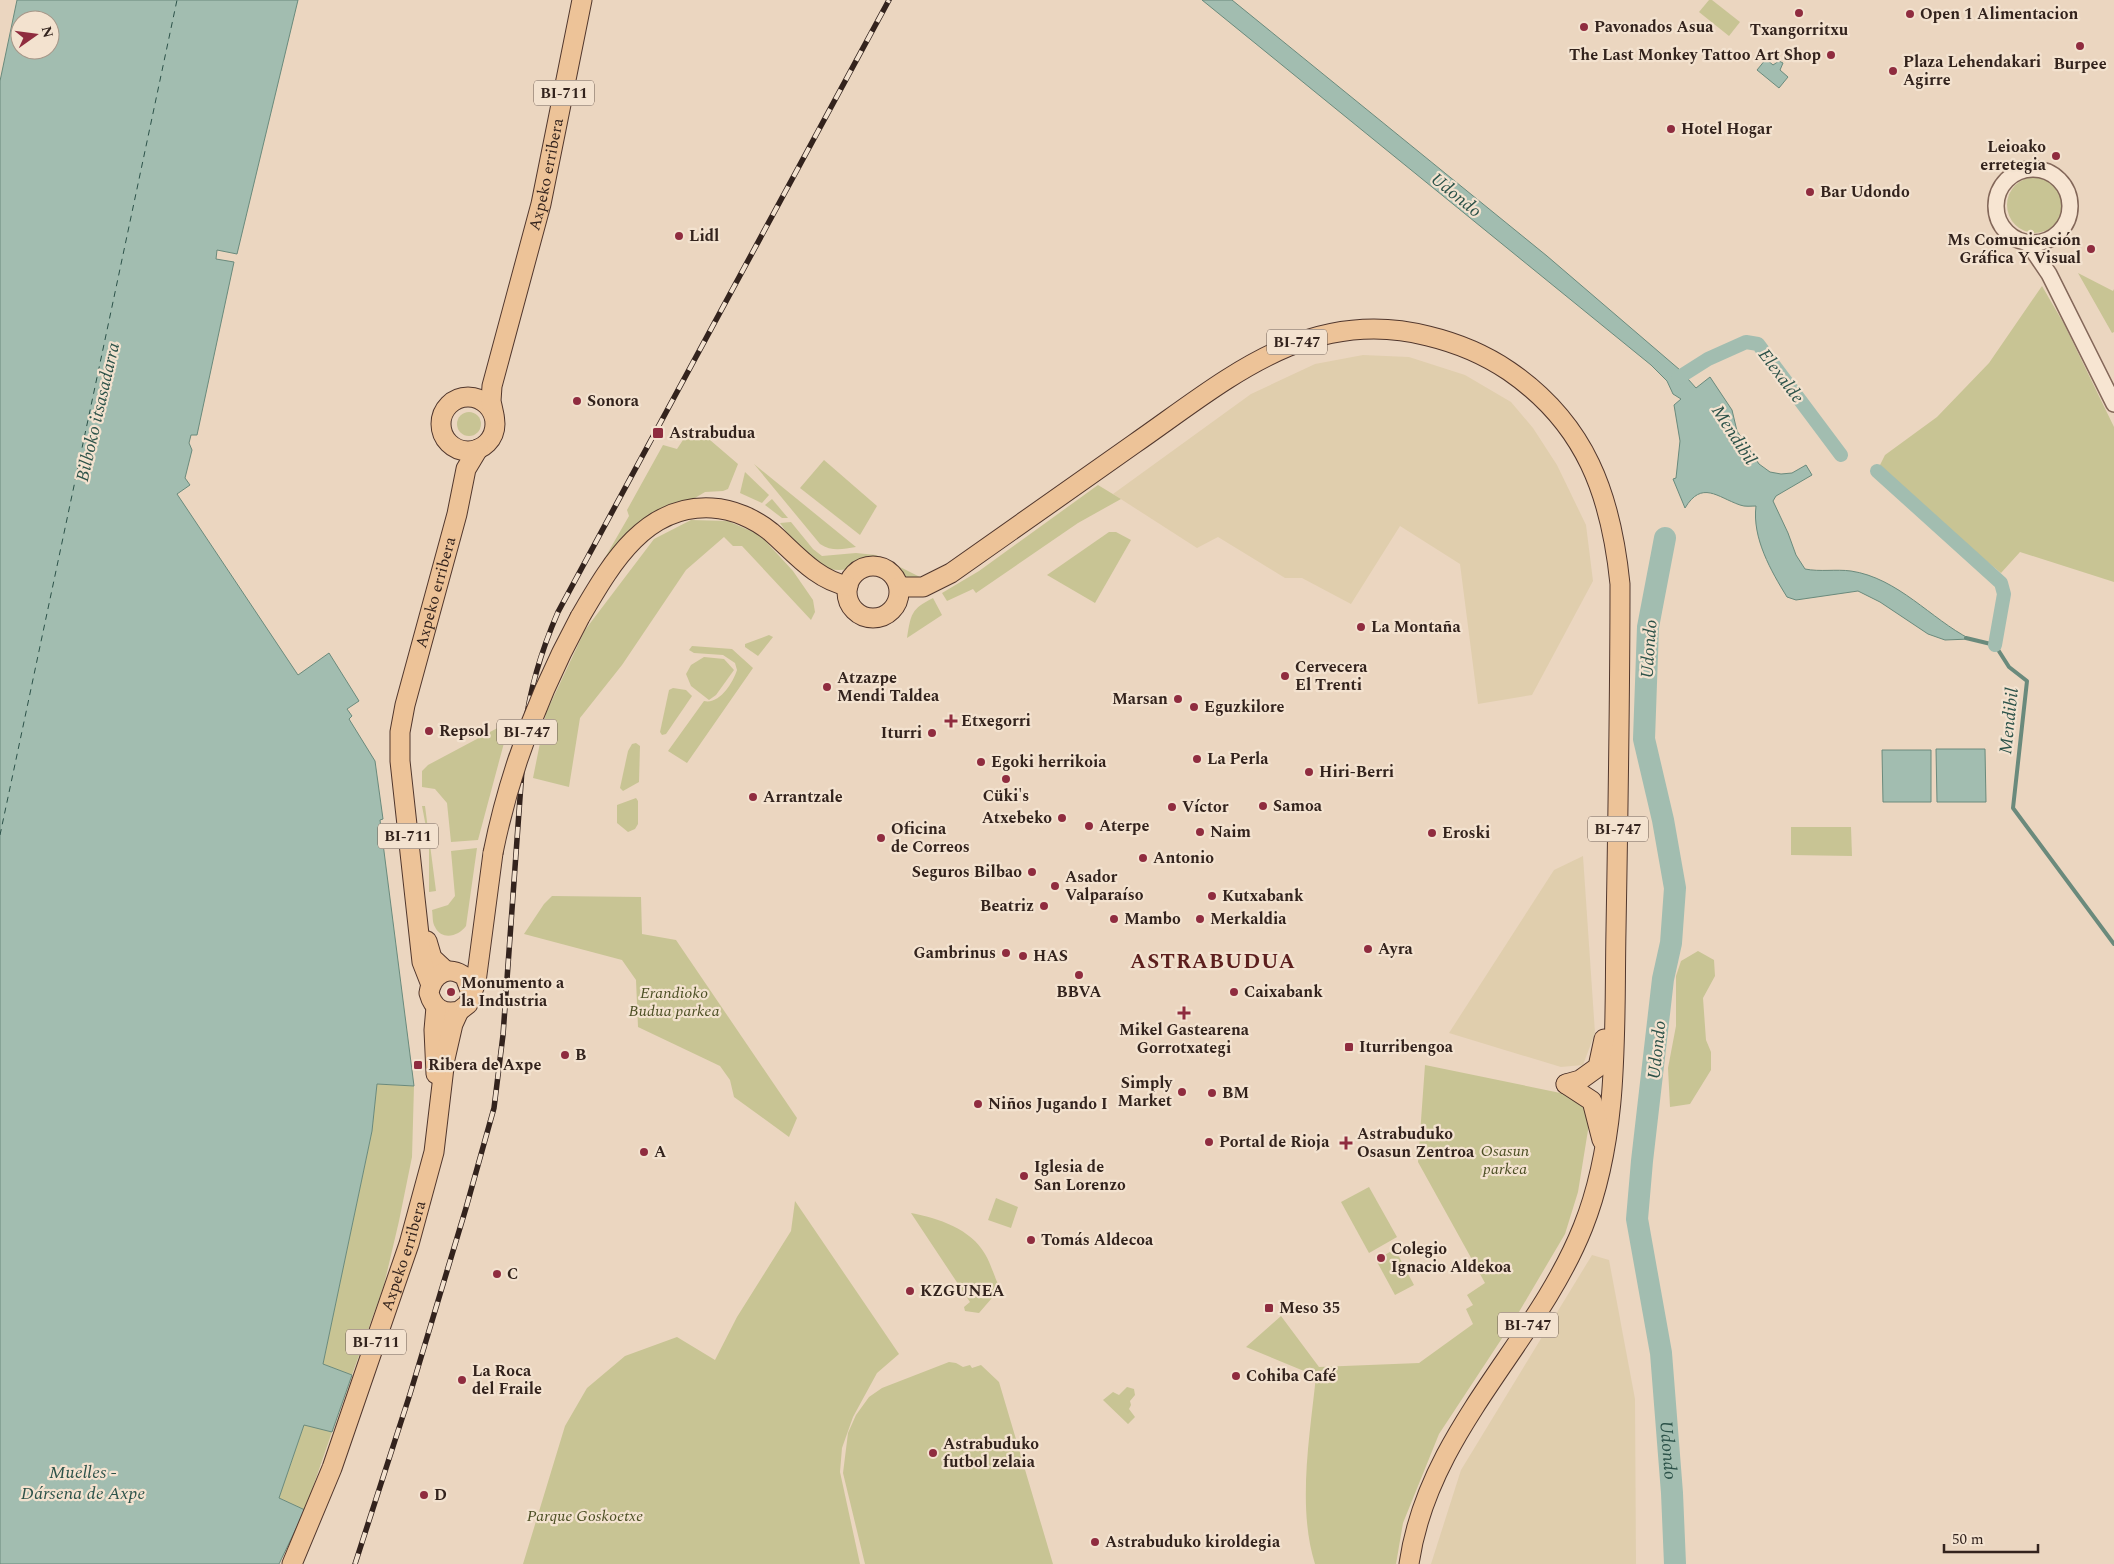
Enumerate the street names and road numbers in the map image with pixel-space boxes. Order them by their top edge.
road number: BI-711 [534,80,594,106]
street label: Axpeko erribera [522,116,570,233]
road number: BI-747 [1267,330,1327,354]
street label: Axpeko erribera [409,534,462,651]
road number: BI-747 [497,720,557,744]
road number: BI-747 [1588,816,1648,842]
road number: BI-711 [378,824,438,848]
street label: Axpeko erribera [375,1198,432,1314]
road number: BI-747 [1498,1312,1558,1338]
road number: BI-711 [346,1330,406,1354]

